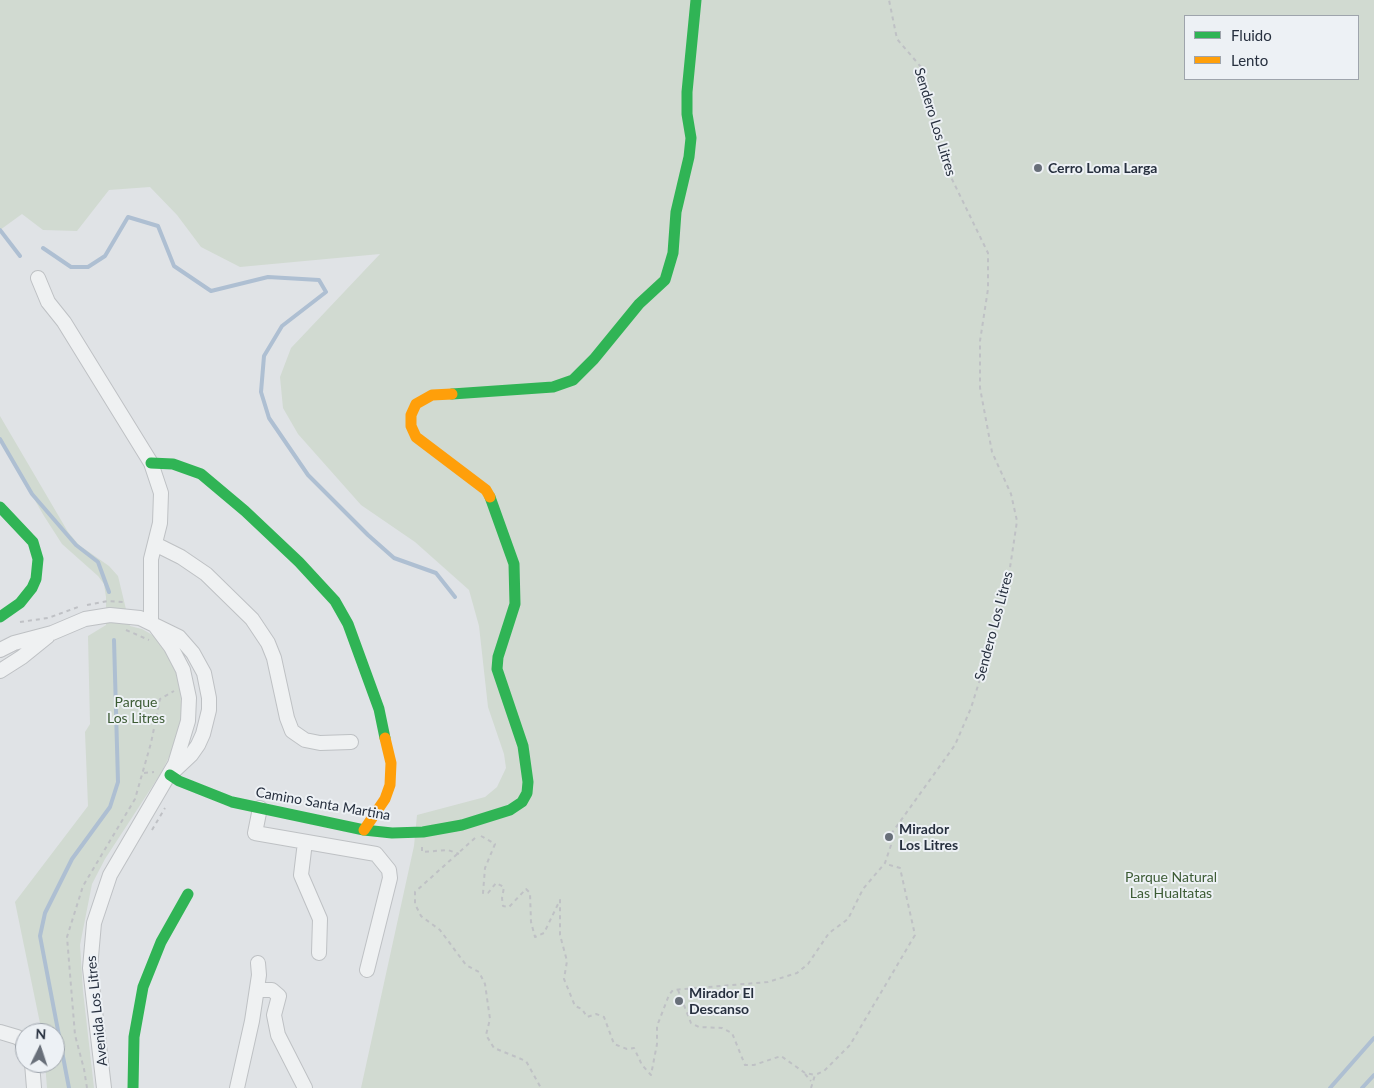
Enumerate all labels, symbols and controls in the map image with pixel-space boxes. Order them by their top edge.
legend [1184,15,1359,80]
text: Fluido [1231,26,1272,44]
text: Lento [1231,51,1268,69]
street label: Sendero Los Litres [911,66,959,178]
place label: Cerro Loma Larga [1048,160,1157,176]
marker: Cerro Loma Larga [1032,162,1044,174]
street label: Sendero Los Litres [971,570,1017,682]
park label: Parque Los Litres [107,694,165,726]
street label: Camino Santa Martina [254,784,392,824]
place label: Mirador Los Litres [899,821,958,854]
marker: Mirador Los Litres [883,831,895,843]
park label: Parque Natural Las Hualtatas [1125,869,1217,902]
street label: Avenida Los Litres [83,955,111,1067]
place label: Mirador El Descanso [689,985,754,1018]
marker: Mirador El Descanso [673,995,685,1007]
north arrow [15,1023,65,1073]
text: N [35,1025,47,1042]

